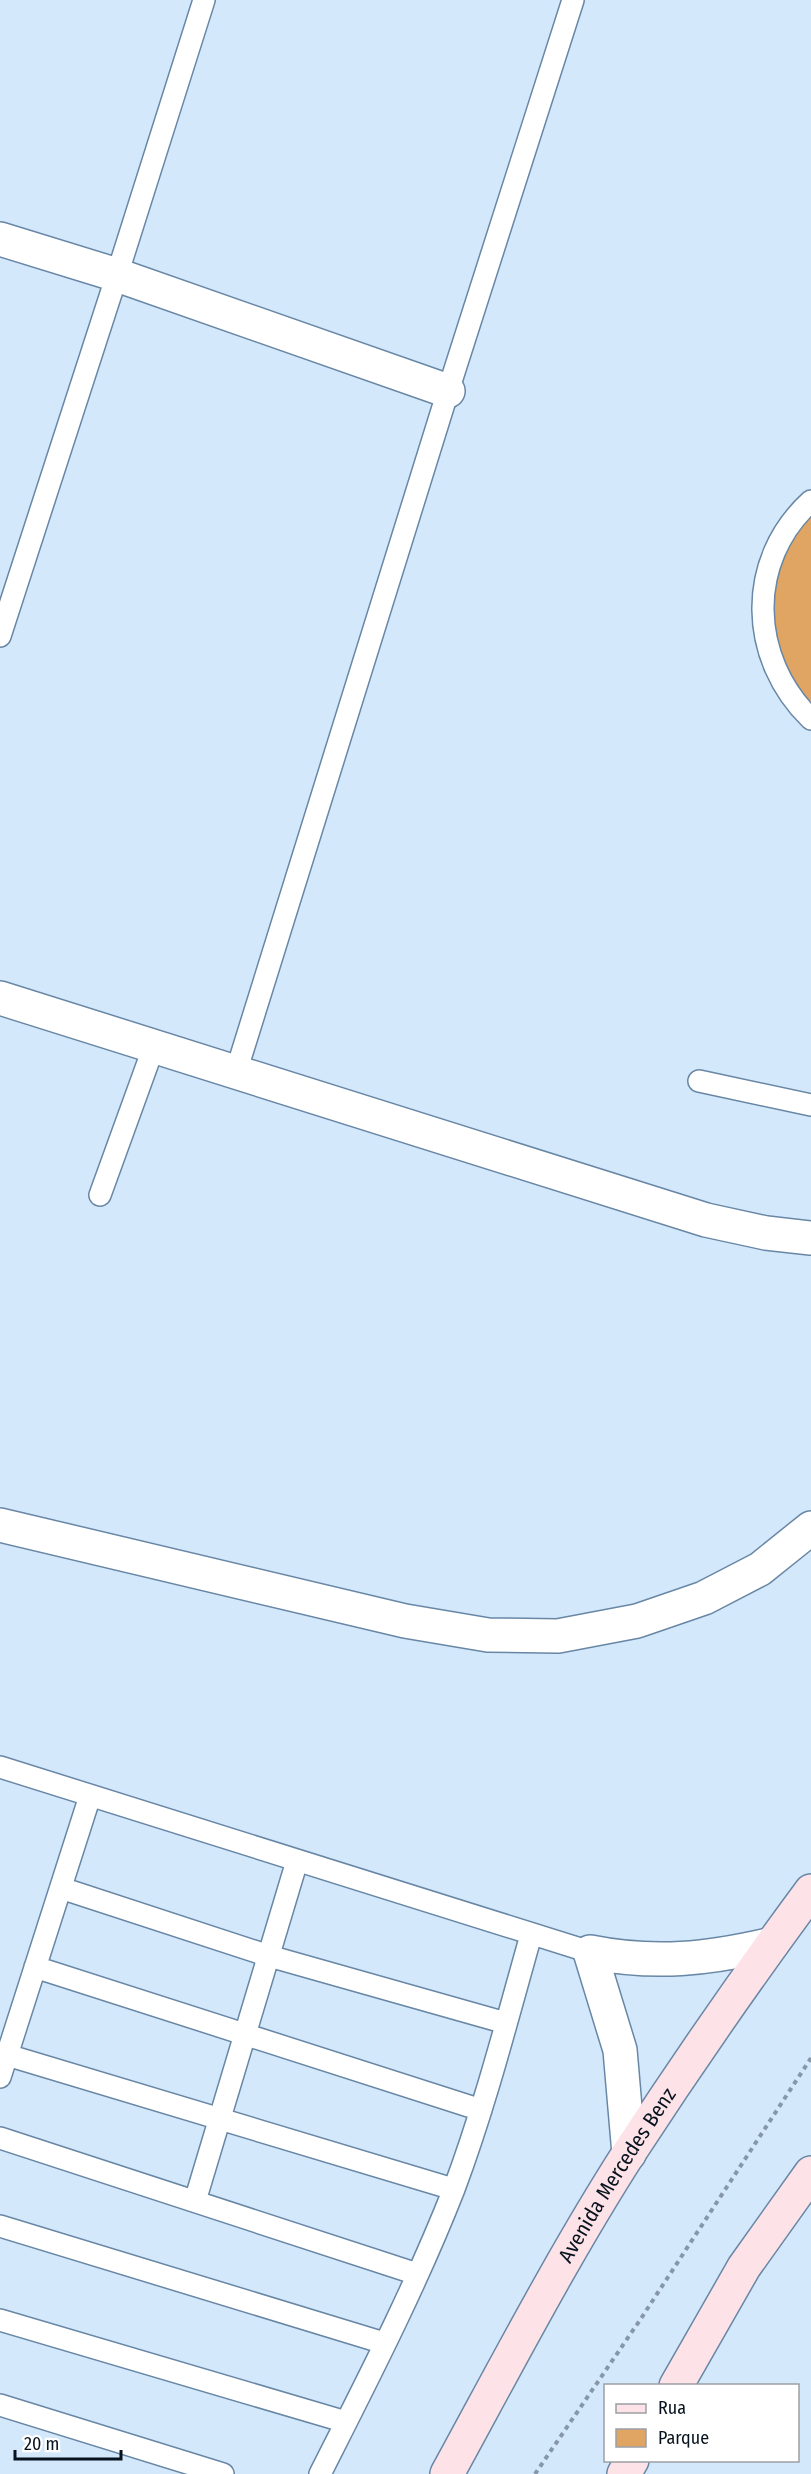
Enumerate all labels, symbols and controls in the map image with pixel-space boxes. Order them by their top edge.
street label: Avenida Mercedes Benz [553,2083,682,2267]
legend [604,2384,799,2462]
text: Rua [658,2397,686,2419]
scale bar [15,2423,122,2461]
text: Parque [658,2427,709,2449]
text: 20 m [24,2433,59,2455]

